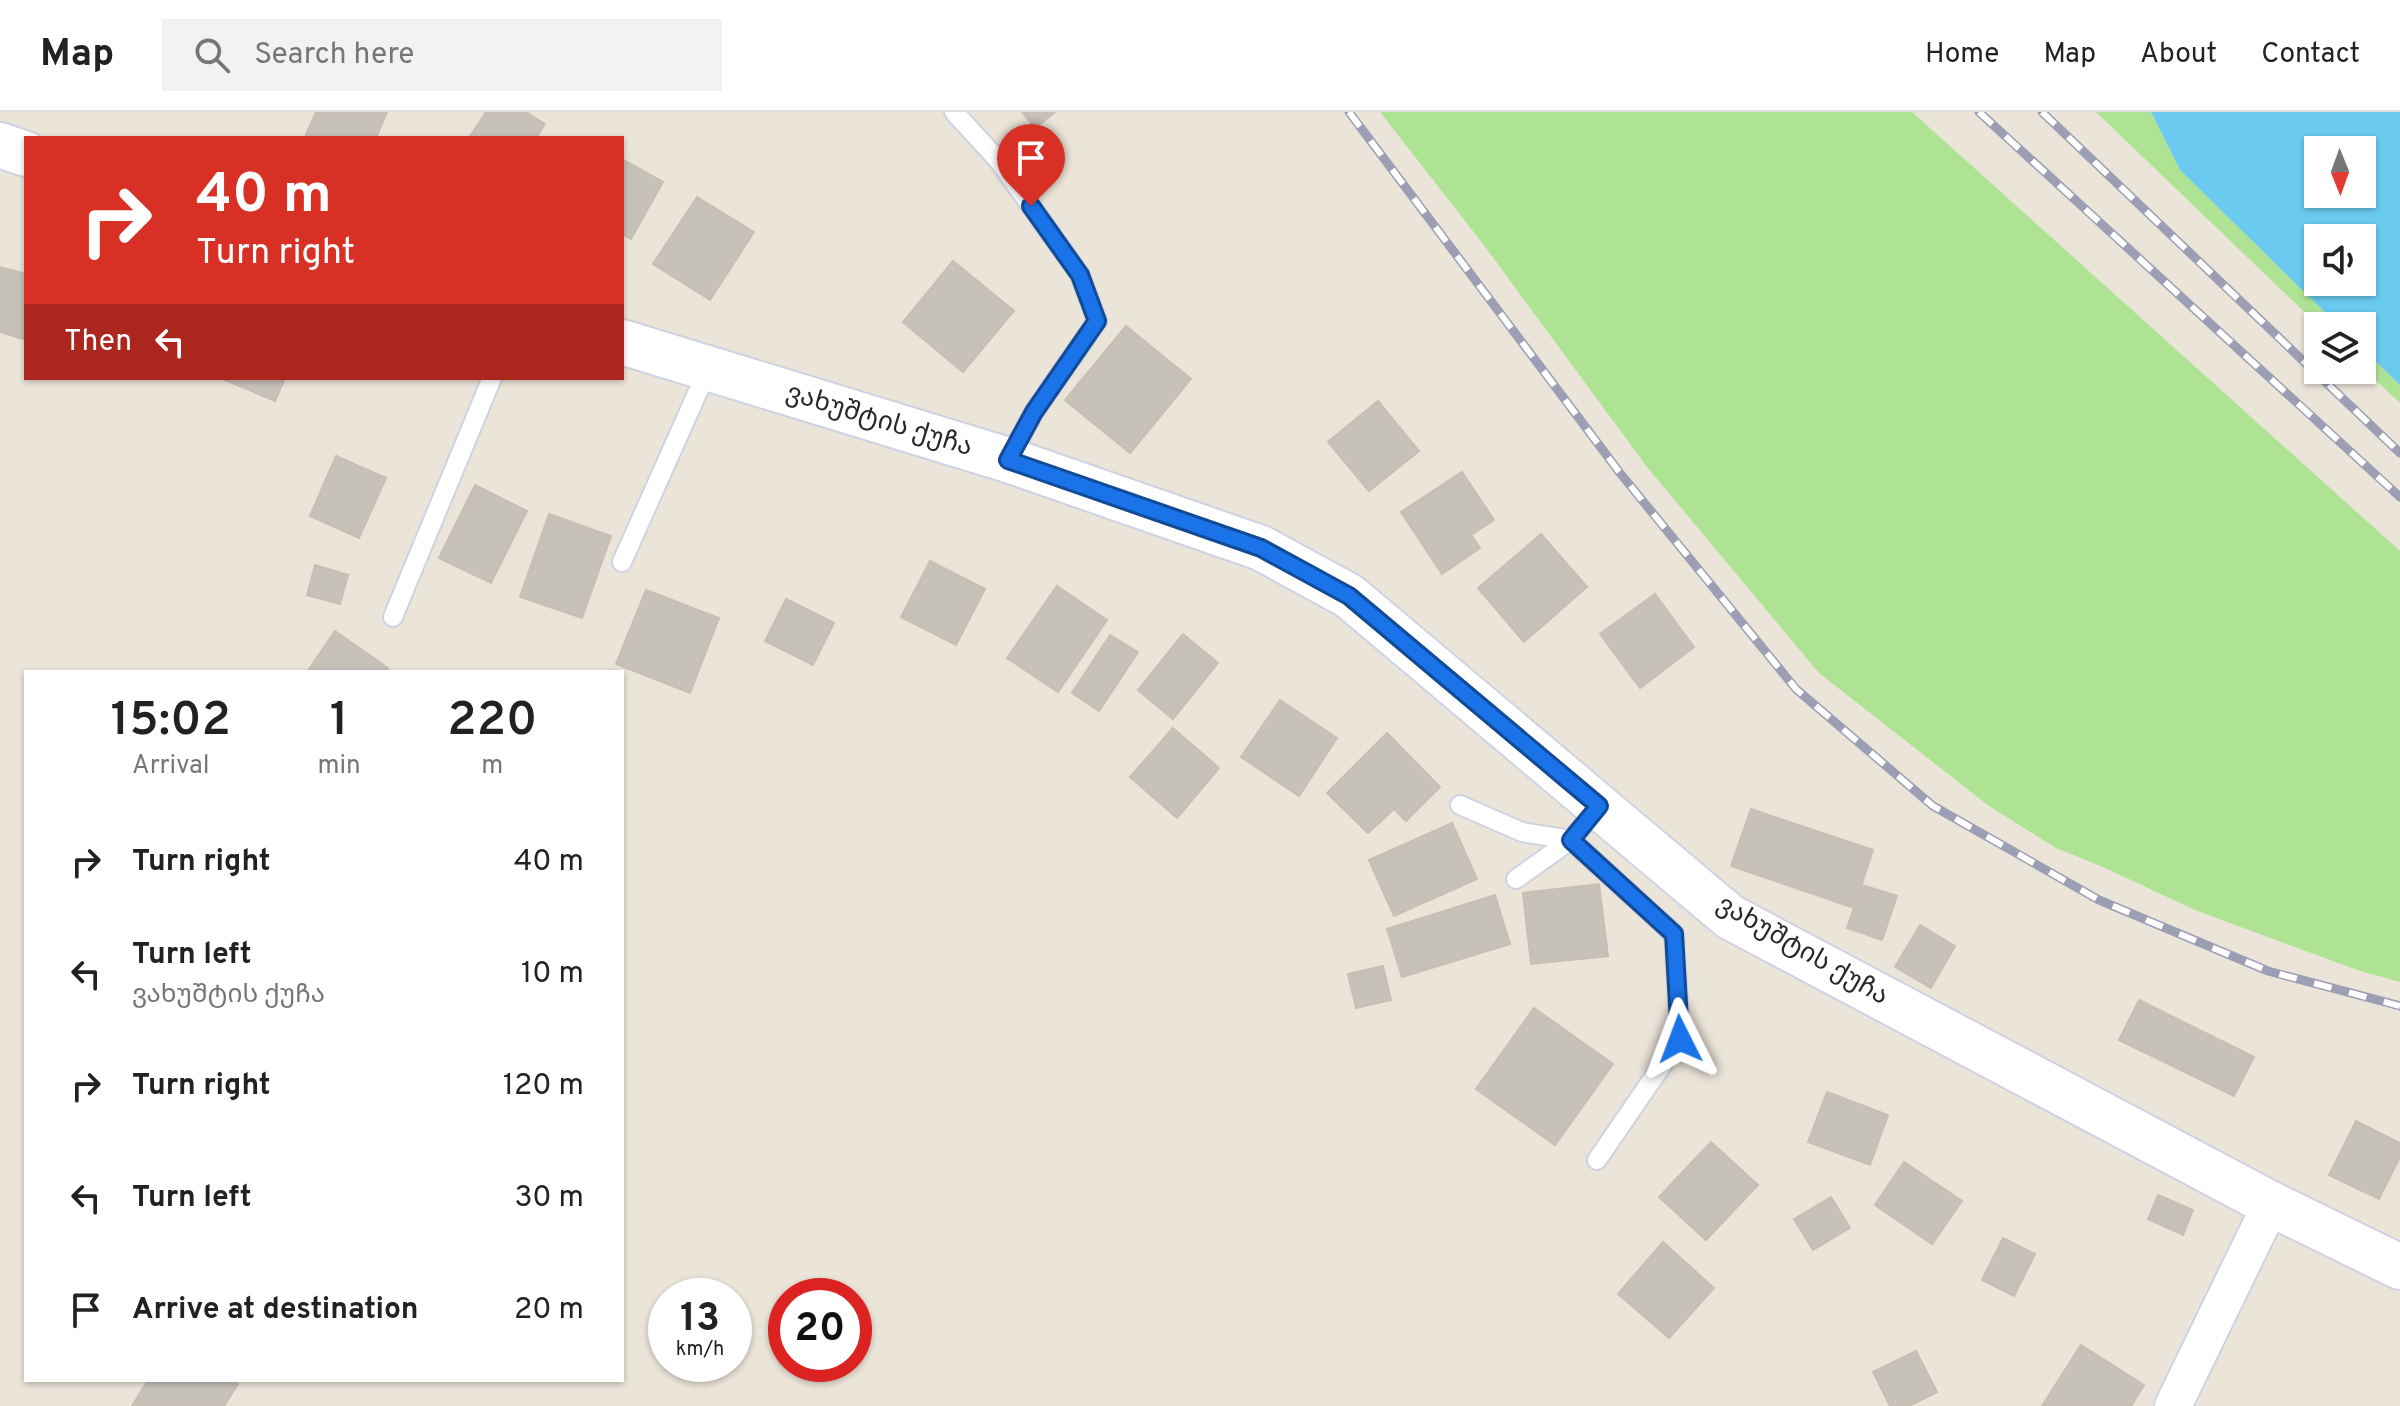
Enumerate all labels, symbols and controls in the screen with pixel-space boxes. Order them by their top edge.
search box [162,19,722,91]
text: Map [40,31,114,80]
icon: search [190,33,234,77]
text: Search here [254,37,414,74]
text: Home [1925,37,1999,73]
text: Map [2043,37,2096,73]
text: About [2140,37,2217,73]
text: Contact [2261,37,2360,73]
pin [997,124,1065,206]
icon: arrive [1009,136,1053,180]
north arrow [2304,136,2376,208]
map controls [2304,136,2376,384]
text: 40 m [196,162,332,232]
icon: right [64,168,168,272]
button: sound [2304,224,2376,296]
text: Turn right [196,231,355,277]
button: layers [2304,312,2376,384]
icon: left [148,320,192,364]
text: Then [64,324,132,361]
street label: ვახუშტის ქუჩა [782,377,976,465]
text: 15:02 [111,692,231,752]
text: 1 [330,692,349,752]
text: 220 [447,692,537,752]
text: Arrival [132,750,210,783]
text: min [317,750,361,783]
text: m [481,750,503,783]
icon: right [64,840,108,884]
text: Turn right [132,844,270,881]
text: 40 m [514,844,584,881]
street label: ვახუშტის ქუჩა [1710,888,1894,1014]
text: Turn left [132,937,252,974]
icon: left [64,952,108,996]
text: 10 m [521,956,584,993]
text: ვახუშტის ქუჩა [132,979,325,1012]
position arrow [1638,997,1722,1081]
icon: right [64,1064,108,1108]
text: Turn right [132,1068,270,1105]
text: 120 m [503,1068,584,1105]
icon: left [64,1176,108,1220]
text: Turn left [132,1180,252,1217]
text: 30 m [515,1180,584,1217]
speed limit sign: 20 [768,1278,872,1382]
icon: arrive [64,1288,108,1332]
text: Arrive at destination [132,1292,418,1329]
text: 20 m [514,1292,584,1329]
text: 13 [680,1295,720,1345]
text: km/h [676,1337,724,1363]

